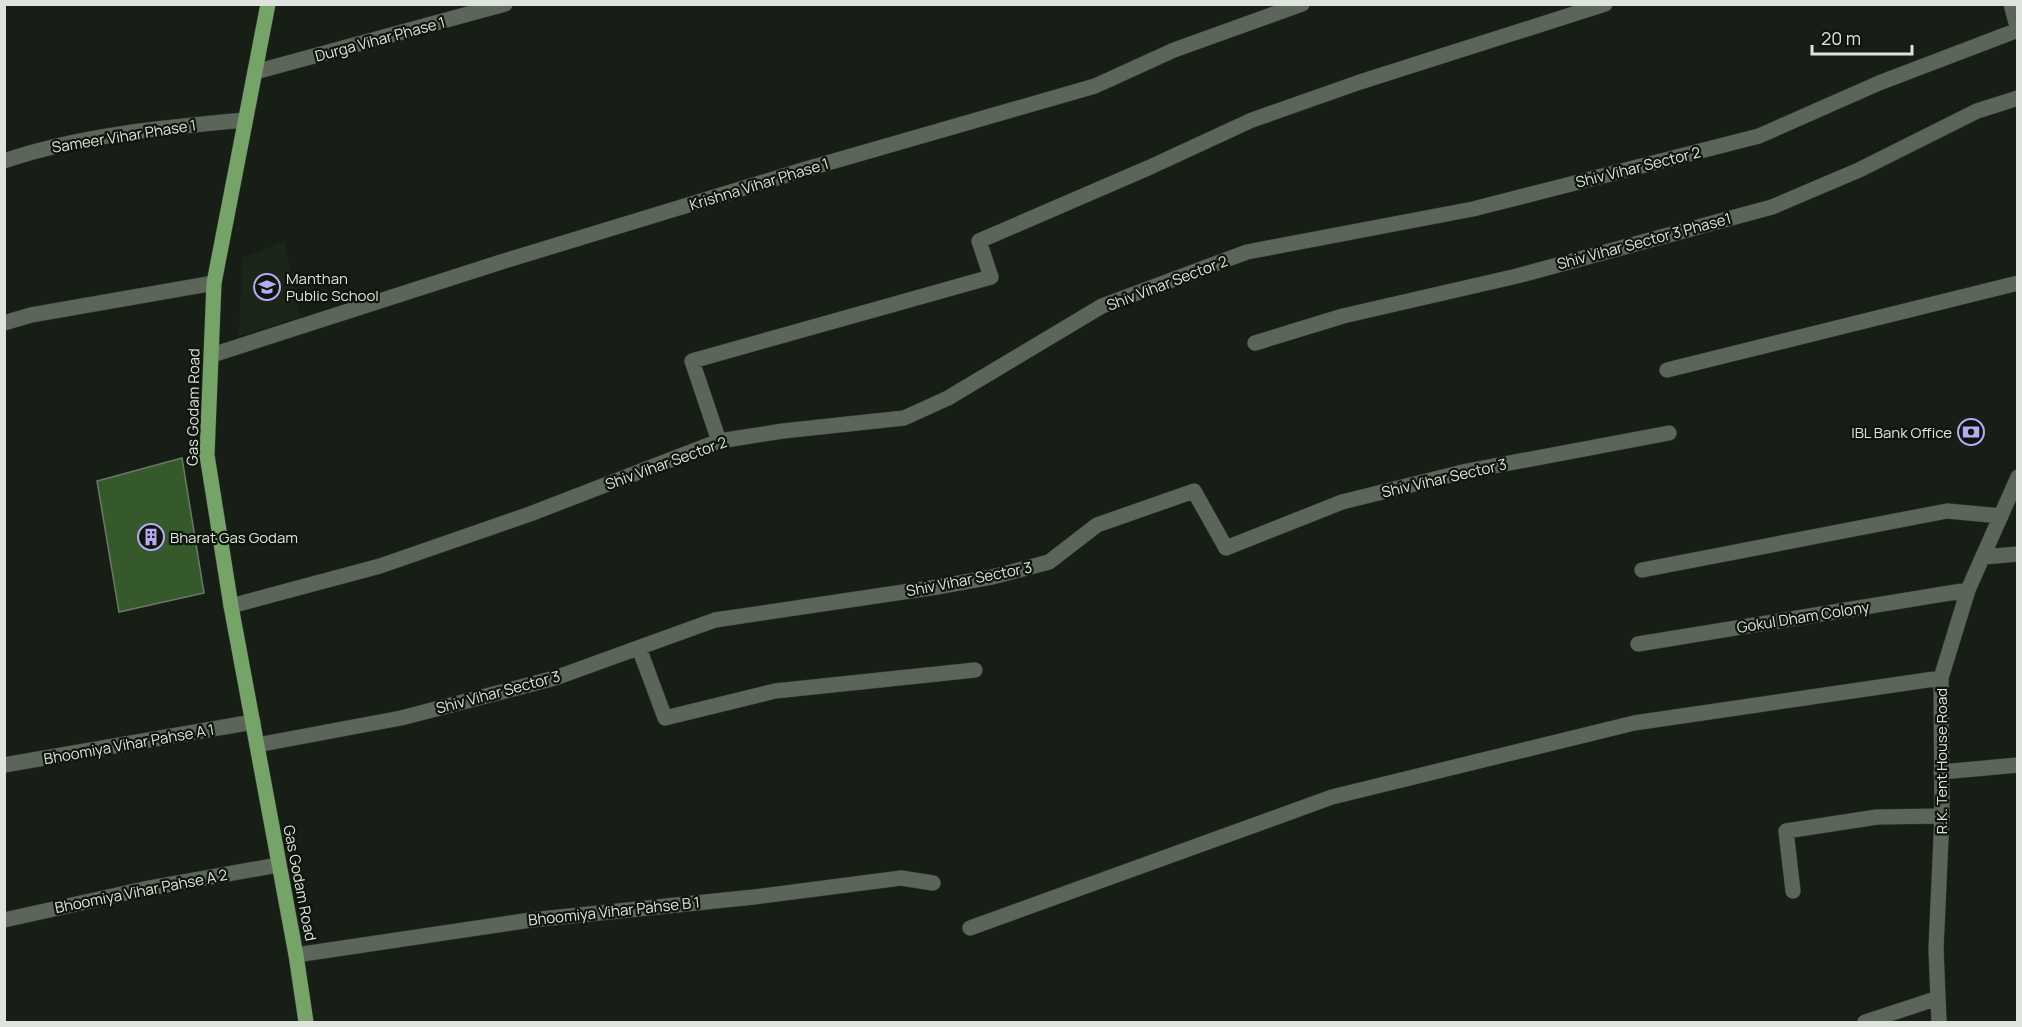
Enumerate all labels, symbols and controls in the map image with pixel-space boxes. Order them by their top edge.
street label: Durga Vihar Phase 1 [313,12,447,66]
scale bar [1812,18,1912,56]
text: 20 m [1821,26,1861,50]
street label: Sameer Vihar Phase 1 [50,114,198,158]
street label: Shiv Vihar Sector 2 [1573,141,1703,193]
street label: Krishna Vihar Phase 1 [687,153,831,215]
street label: Shiv Vihar Sector 3 Phase1 [1555,208,1733,274]
street label: Shiv Vihar Sector 2 [1103,250,1231,316]
place label: Manthan Public School [286,268,379,306]
school or university icon: Manthan Public School [252,272,282,302]
street label: Gas Godam Road [181,348,205,466]
bank icon: IBL Bank Office [1956,417,1986,447]
place label: IBL Bank Office [1851,422,1952,443]
street label: Shiv Vihar Sector 2 [602,431,730,495]
street label: Shiv Vihar Sector 3 [1379,453,1509,503]
building icon: Bharat Gas Godam [136,522,166,552]
place label: Bharat Gas Godam [170,527,298,548]
street label: Shiv Vihar Sector 3 [904,557,1034,601]
street label: Gokul Dham Colony [1735,596,1871,638]
street label: Shiv Vihar Sector 3 [434,665,562,719]
street label: R.K. Tent House Road [1931,688,1952,834]
street label: Bhoomiya Vihar Pahse A 1 [42,719,216,769]
street label: Gas Godam Road [278,823,322,943]
street label: Bhoomiya Vihar Pahse A 2 [53,864,229,918]
street label: Bhoomiya Vihar Pahse B 1 [527,892,701,930]

